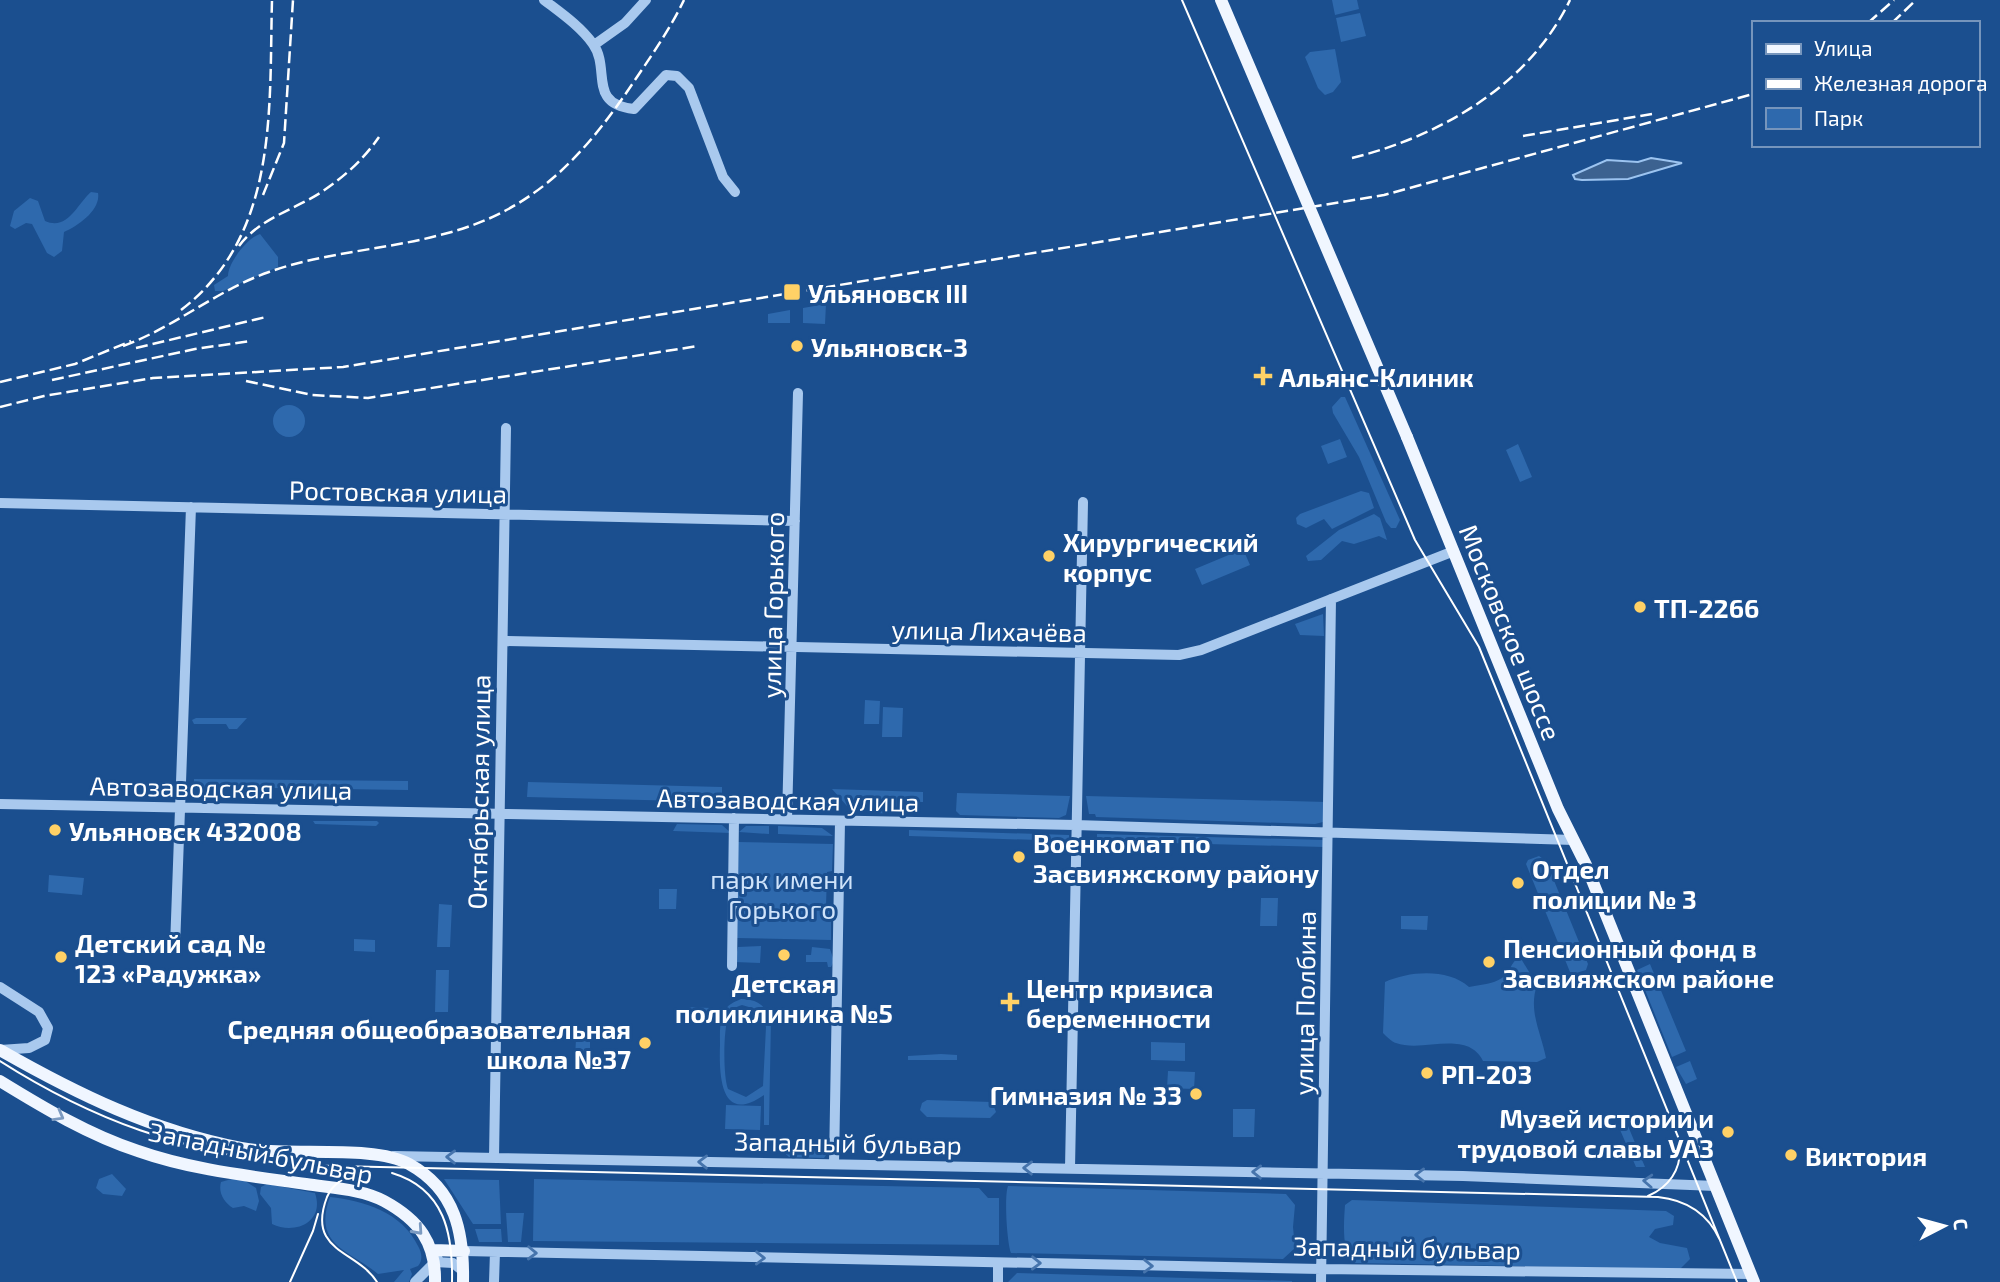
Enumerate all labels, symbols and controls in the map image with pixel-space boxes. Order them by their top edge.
legend [1752,21,1979,147]
text: Улица [1814,35,1873,60]
text: Железная дорога [1814,70,1987,95]
text: Парк [1814,105,1863,130]
place label: Ульяновск III [808,277,968,308]
marker: Ульяновск III [782,282,802,302]
place label: Ульяновск-3 [811,331,968,362]
marker: Ульяновск-3 [789,338,805,354]
place label: Альянс-Клиник [1279,361,1474,392]
marker: Альянс-Клиник [1253,366,1273,386]
street label: Ростовская улица [289,474,507,509]
street label: улица Горького [755,511,790,699]
street label: Московское шоссе [1454,520,1568,744]
place label: Хирургический корпус [1063,526,1259,587]
marker: Хирургический корпус [1041,548,1057,564]
place label: ТП-2266 [1654,592,1759,623]
marker: ТП-2266 [1632,599,1648,615]
street label: улица Лихачёва [891,613,1087,648]
street label: Октябрьская улица [460,674,497,910]
street label: Автозаводская улица [89,769,353,806]
street label: Автозаводская улица [656,781,920,818]
place label: Ульяновск 432008 [69,815,302,846]
marker: Ульяновск 432008 [47,822,63,838]
place label: Военкомат по Засвияжскому району [1033,827,1319,888]
marker: Военкомат по Засвияжскому району [1011,849,1027,865]
place label: Отдел полиции № 3 [1532,853,1697,914]
park label: парк имени Горького [710,863,854,924]
marker: Отдел полиции № 3 [1510,875,1526,891]
street label: улица Полбина [1287,910,1322,1096]
place label: Детский сад № 123 «Радужка» [75,927,266,988]
place label: Пенсионный фонд в Засвияжском районе [1503,932,1774,993]
marker: Детская поликлиника №5 [776,947,792,963]
marker: Детский сад № 123 «Радужка» [53,949,69,965]
marker: Пенсионный фонд в Засвияжском районе [1481,954,1497,970]
place label: Детская поликлиника №5 [675,967,893,1028]
place label: Центр кризиса беременности [1026,972,1213,1033]
marker: Центр кризиса беременности [1000,992,1020,1012]
place label: Средняя общеобразовательная школа №37 [228,1013,631,1074]
marker: Средняя общеобразовательная школа №37 [637,1035,653,1051]
place label: РП-203 [1441,1058,1532,1089]
marker: РП-203 [1419,1065,1435,1081]
place label: Гимназия № 33 [990,1079,1182,1110]
marker: Гимназия № 33 [1188,1086,1204,1102]
place label: Музей истории и трудовой славы УАЗ [1458,1102,1714,1163]
one-way arrow [51,1108,64,1121]
street label: Западный бульвар [146,1115,376,1190]
marker: Музей истории и трудовой славы УАЗ [1720,1124,1736,1140]
street label: Западный бульвар [734,1125,962,1160]
place label: Виктория [1805,1140,1927,1171]
marker: Виктория [1783,1147,1799,1163]
one-way arrow [445,1149,456,1165]
one-way arrow [697,1154,708,1169]
one-way arrow [1022,1160,1033,1175]
one-way arrow [1251,1164,1261,1180]
one-way arrow [1415,1167,1425,1183]
one-way arrow [1642,1174,1653,1189]
north arrow [1909,1191,1979,1261]
text: С [1949,1217,1973,1231]
one-way arrow [410,1221,422,1234]
street label: Западный бульвар [1293,1230,1521,1265]
one-way arrow [527,1245,538,1260]
one-way arrow [754,1250,765,1265]
one-way arrow [1031,1256,1042,1271]
one-way arrow [1143,1258,1154,1274]

